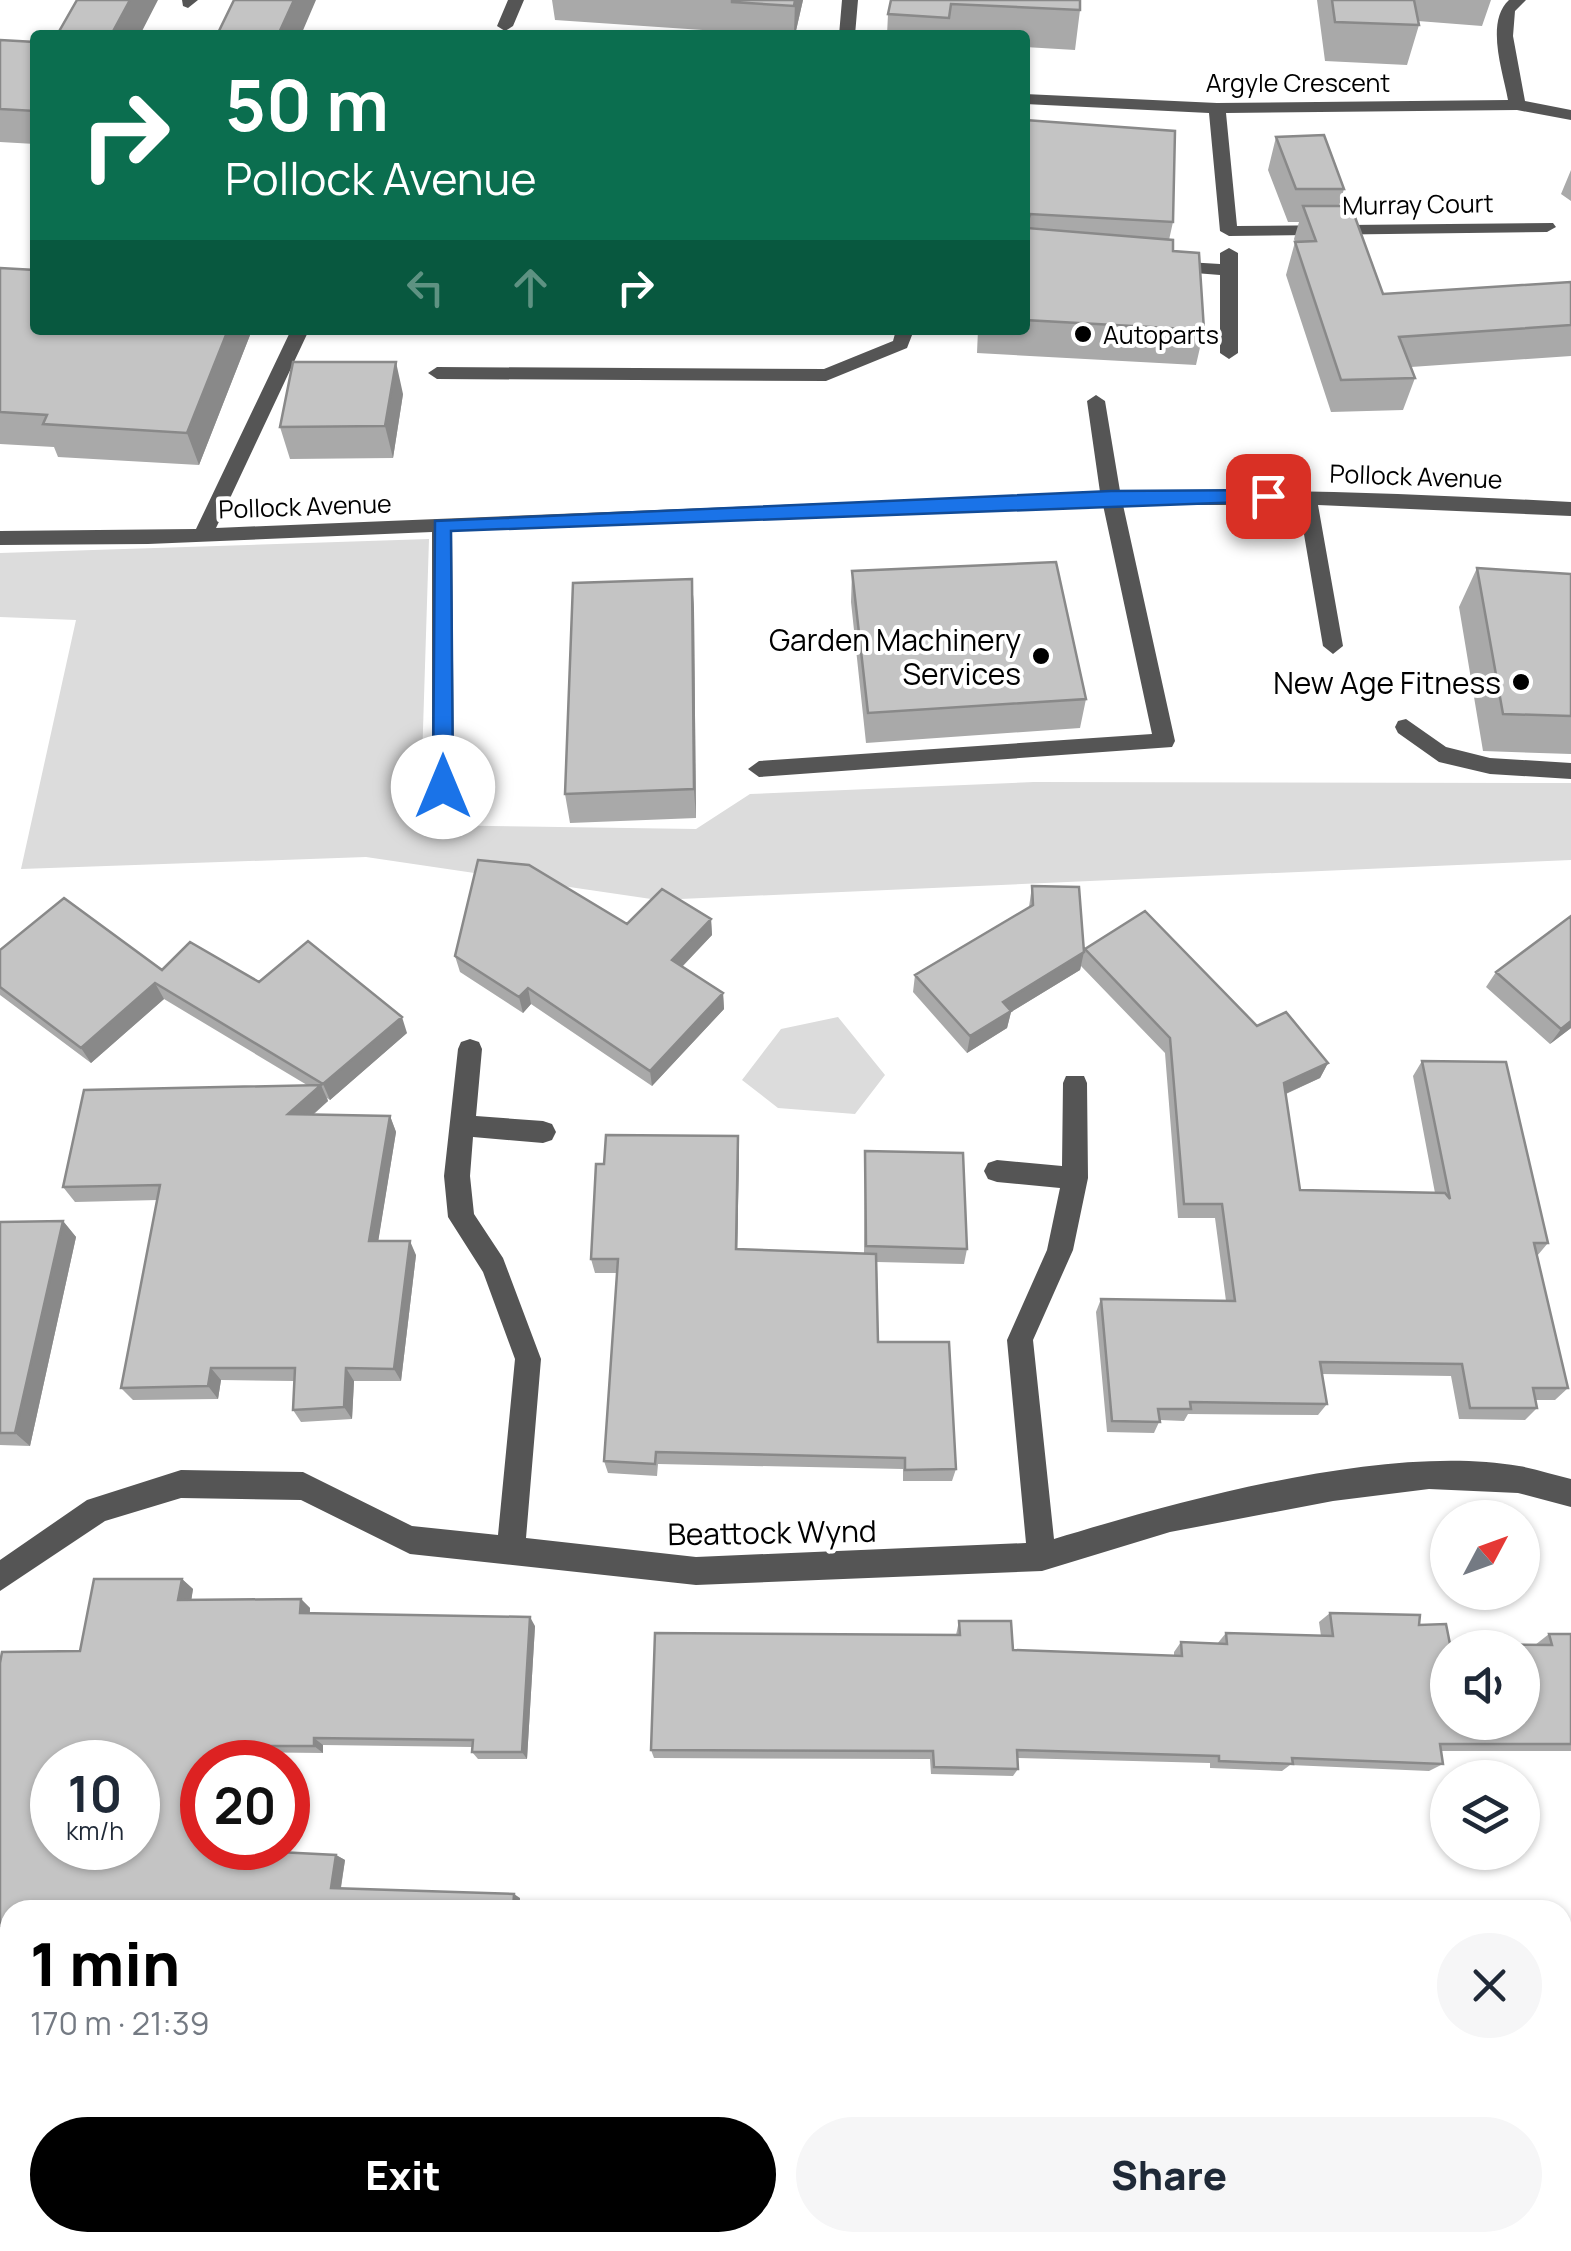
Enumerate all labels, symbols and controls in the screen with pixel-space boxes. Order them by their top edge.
text: 50 m [225,56,389,152]
street label: Argyle Crescent [1206,65,1390,100]
icon: right [60,70,190,200]
text: Pollock Avenue [225,147,537,209]
street label: Murray Court [1342,185,1494,223]
icon: left [398,260,453,315]
icon: ahead [503,260,558,315]
icon: right [608,260,663,315]
place label: Autoparts [1103,317,1219,352]
marker: Autoparts [1072,323,1094,345]
pin [1226,454,1311,539]
street label: Pollock Avenue [1329,455,1503,497]
icon: arrive [1241,469,1296,524]
street label: Pollock Avenue [218,485,392,527]
place label: Garden Machinery Services [769,619,1021,694]
marker: Garden Machinery Services [1030,645,1052,667]
place label: New Age Fitness [1273,662,1501,703]
marker: New Age Fitness [1510,671,1532,693]
position arrow [391,735,495,839]
north arrow [1430,1500,1540,1610]
map controls [1430,1500,1540,1870]
street label: Beattock Wynd [667,1510,877,1554]
button: sound [1430,1630,1540,1740]
speed limit sign: 20 [180,1740,310,1870]
text: 10 [68,1759,122,1827]
button: layers [1430,1760,1540,1870]
text: km/h [66,1813,124,1848]
text: 1 min [30,1922,180,2004]
button: close [1437,1933,1542,2038]
text: 170 m · 21:39 [30,2001,210,2045]
button: Exit [30,2117,776,2232]
button: Share [796,2117,1542,2232]

